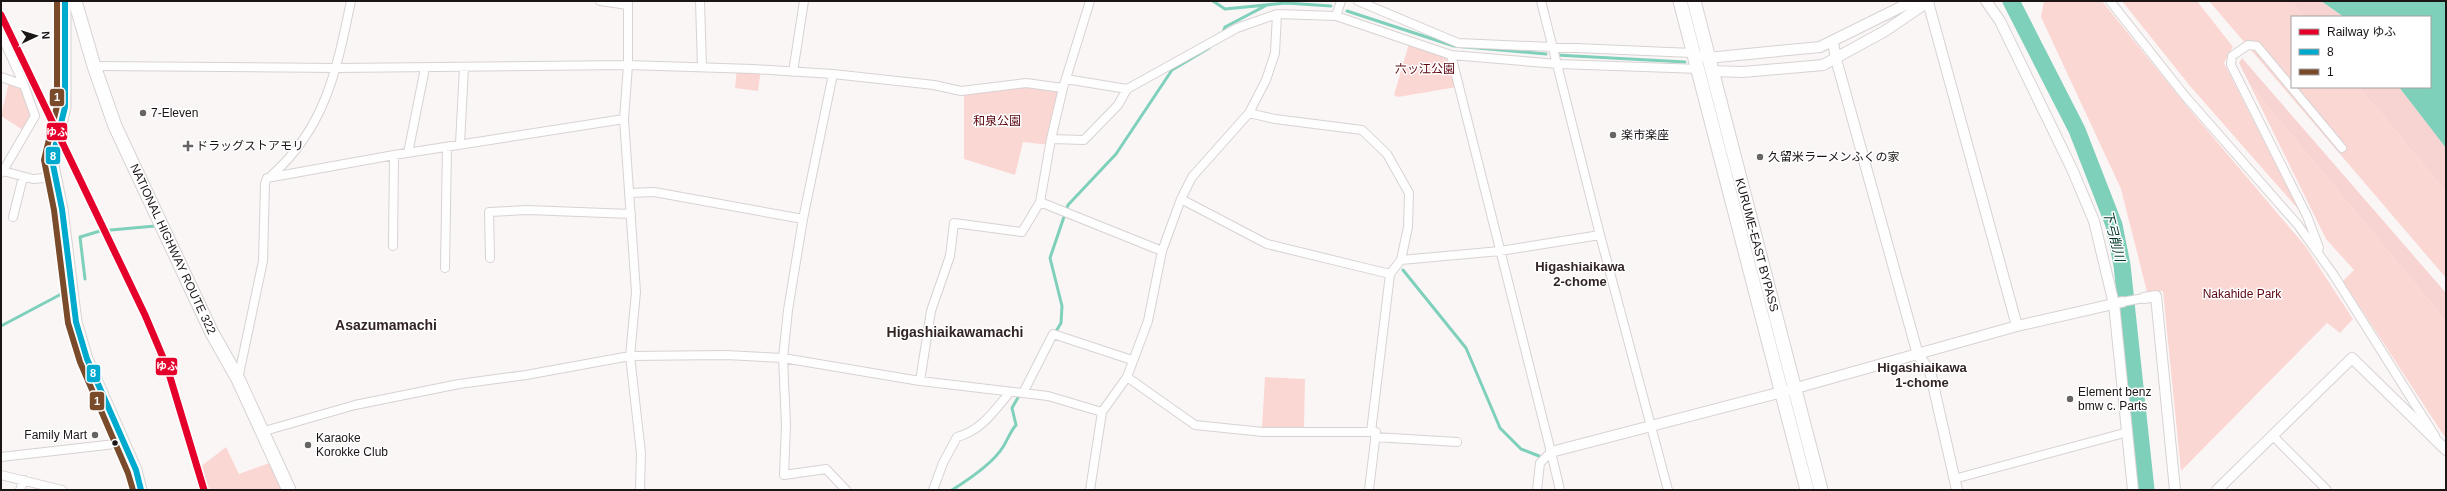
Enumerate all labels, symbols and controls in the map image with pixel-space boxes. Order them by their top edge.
north arrow [16,16,56,56]
legend [2291,16,2431,88]
text: Railway ゆふ [2327,25,2396,39]
text: N [40,31,52,40]
text: 8 [2327,45,2334,59]
park label: 六ッ江公園 [1395,62,1455,76]
text: 1 [2327,65,2334,79]
line badge: 1 [49,88,65,107]
text: 1 [54,91,60,103]
place label: 7-Eleven [151,106,198,120]
marker: 7-Eleven [138,108,148,118]
park label: 和泉公園 [973,114,1021,128]
line badge: ゆふ [46,122,68,141]
text: ゆふ [46,126,68,138]
place label: 楽市楽座 [1621,128,1669,142]
marker: 楽市楽座 [1608,130,1618,140]
place label: ドラッグストアモリ [196,139,304,153]
marker: ドラッグストアモリ [183,141,193,151]
line badge: 8 [45,146,61,165]
text: 8 [50,150,56,162]
place label: 久留米ラーメンふくの家 [1768,150,1900,164]
marker: 久留米ラーメンふくの家 [1755,152,1765,162]
street label: NATIONAL HIGHWAY ROUTE 322 [127,162,219,337]
street label: KURUME-EAST BYPASS [1732,177,1782,313]
water label: 下弓削川 [2100,209,2128,265]
district label: Higashiaikawa 2-chome [1535,259,1626,289]
park label: Nakahide Park [2203,287,2282,301]
district label: Asazumamachi [335,317,437,333]
district label: Higashiaikawamachi [887,324,1023,340]
line badge: ゆふ [155,357,178,376]
text: ゆふ [156,360,178,372]
district label: Higashiaikawa 1-chome [1877,360,1968,390]
line badge: 8 [86,364,101,383]
text: 8 [90,367,96,379]
place label: Element benz bmw c. Parts [2078,385,2151,413]
line badge: 1 [89,391,105,411]
marker: Element benz bmw c. Parts [2065,394,2075,404]
text: 1 [94,395,100,407]
place label: Family Mart [24,428,88,442]
marker: Family Mart [90,430,100,440]
place label: Karaoke Korokke Club [316,431,388,459]
unlabelled marker [110,438,120,448]
marker: Karaoke Korokke Club [303,440,313,450]

